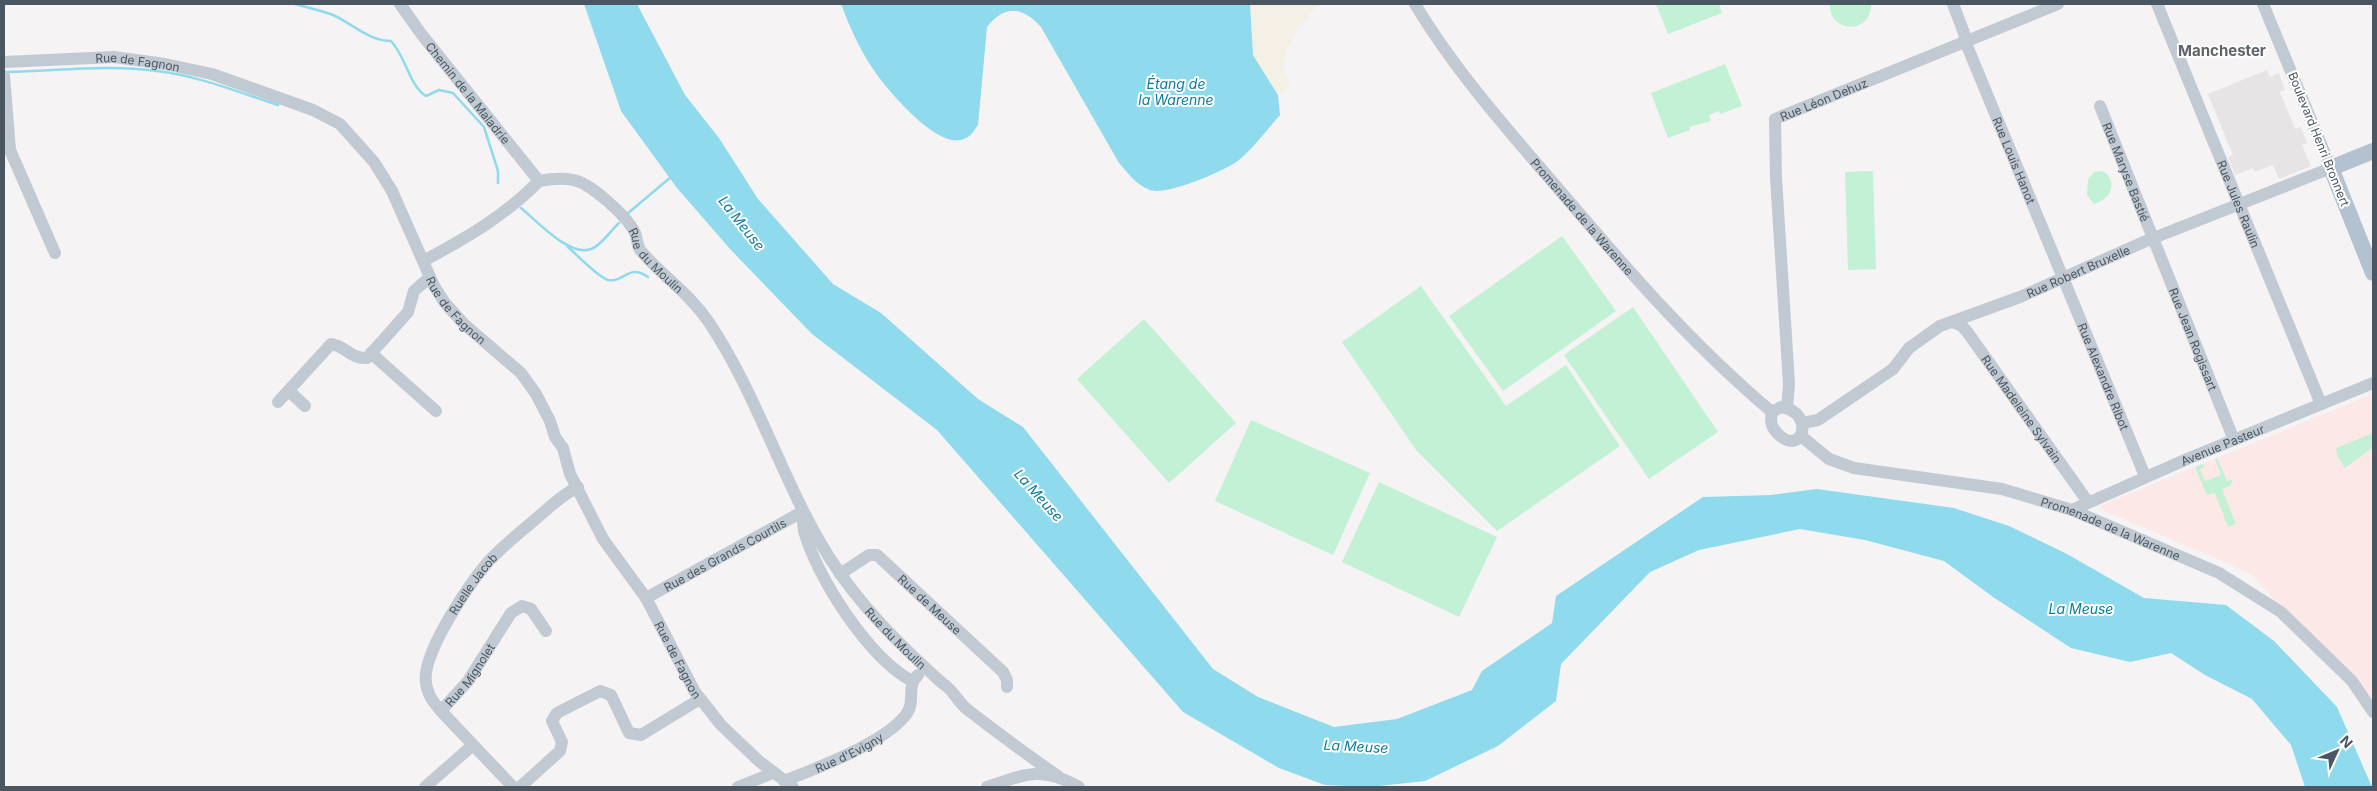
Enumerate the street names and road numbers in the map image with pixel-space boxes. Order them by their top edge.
street label: Chemin de la Maladrie [423,39,514,147]
street label: Rue de Fagnon [95,49,181,74]
street label: Boulevard Henri Bronnert [2285,70,2353,208]
street label: Rue Léon Dehuz [1778,75,1870,124]
street label: Rue Louis Hanot [1990,114,2039,206]
street label: Rue Maryse Bastié [2100,120,2153,224]
street label: Promenade de la Warenne [1528,155,1637,278]
street label: Rue Jules Raulin [2214,158,2264,250]
street label: Rue du Moulin [626,225,686,296]
street label: Rue Robert Bruxelle [2024,242,2132,301]
street label: Rue de Fagnon [423,274,489,347]
street label: Rue Jean Rogissart [2166,285,2221,393]
street label: Rue Alexandre Ribot [2075,320,2133,432]
street label: Rue Madeleine Sylvain [1979,352,2065,465]
street label: Avenue Pasteur [2178,421,2267,468]
street label: Promenade de la Warenne [2039,494,2183,563]
street label: Rue des Grands Courtils [661,515,789,594]
street label: Ruelle Jacob [445,549,500,617]
street label: Rue de Meuse [895,571,965,637]
street label: Rue du Moulin [862,604,929,672]
street label: Rue de Fagnon [652,618,705,702]
street label: Rue Mignolet [441,640,497,709]
street label: Rue d'Evigny [813,729,886,776]

